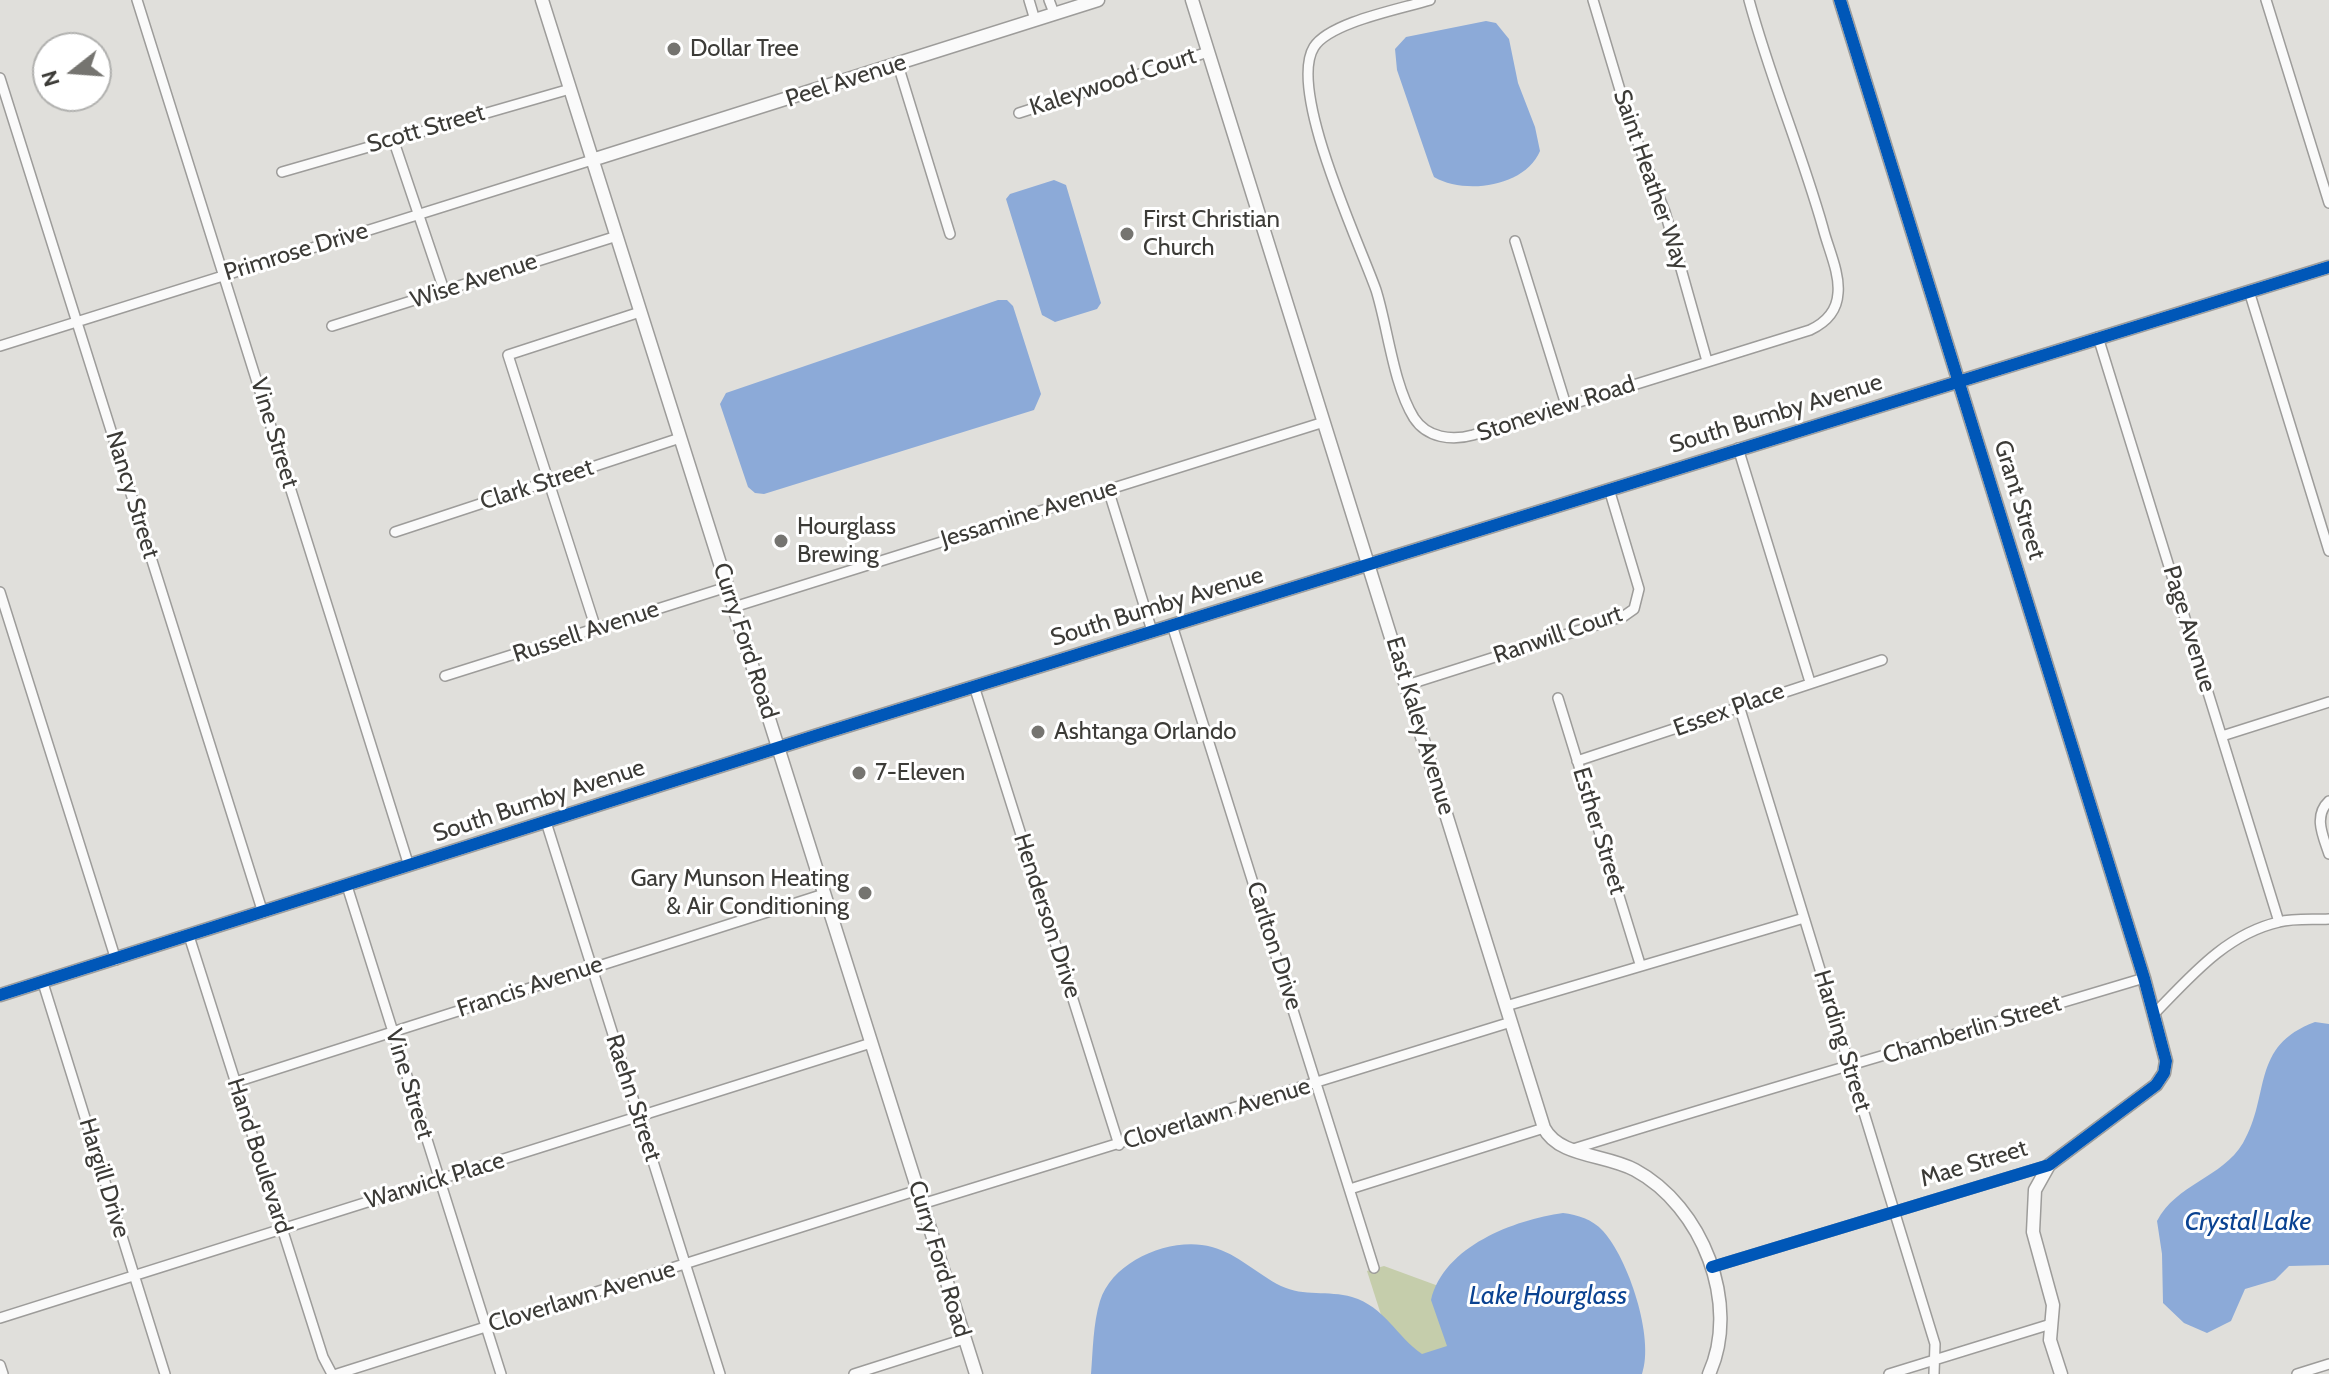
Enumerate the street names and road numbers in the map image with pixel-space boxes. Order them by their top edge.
street label: Kaleywood Court [1026,42,1200,122]
street label: Peel Avenue [782,48,910,114]
street label: Saint Heather Way [1607,86,1695,274]
street label: Scott Street [364,98,488,160]
street label: Primrose Drive [220,216,372,288]
street label: Wise Avenue [407,247,541,315]
street label: South Bumby Avenue [1666,368,1886,460]
street label: Stoneview Road [1473,370,1639,448]
street label: Vine Street [244,374,304,492]
street label: Nancy Street [99,428,165,562]
street label: Grant Street [1987,437,2051,563]
street label: Clark Street [477,453,597,517]
street label: Jessamine Avenue [937,474,1121,554]
street label: Curry Ford Road [706,559,784,723]
street label: South Bumby Avenue [1047,561,1267,653]
street label: Page Avenue [2156,562,2222,696]
street label: Russell Avenue [509,595,663,669]
street label: Ranwill Court [1490,600,1626,670]
street label: East Kaley Avenue [1379,633,1461,819]
street label: Essex Place [1670,677,1788,743]
street label: South Bumby Avenue [430,753,648,849]
street label: Esther Street [1566,764,1632,898]
street label: Henderson Drive [1007,830,1087,1002]
street label: Carlton Drive [1240,878,1308,1014]
street label: Francis Avenue [454,950,606,1024]
street label: Harding Street [1807,967,1877,1115]
street label: Chamberlin Street [1879,989,2065,1071]
street label: Vine Street [379,1025,439,1143]
street label: Raehn Street [599,1031,667,1165]
street label: Cloverlawn Avenue [1120,1072,1314,1156]
street label: Hand Boulevard [220,1075,298,1237]
street label: Hargill Drive [72,1115,136,1241]
street label: Mae Street [1917,1134,2031,1194]
street label: Warwick Place [362,1146,508,1216]
street label: Curry Ford Road [901,1177,977,1341]
street label: Cloverlawn Avenue [485,1255,679,1339]

